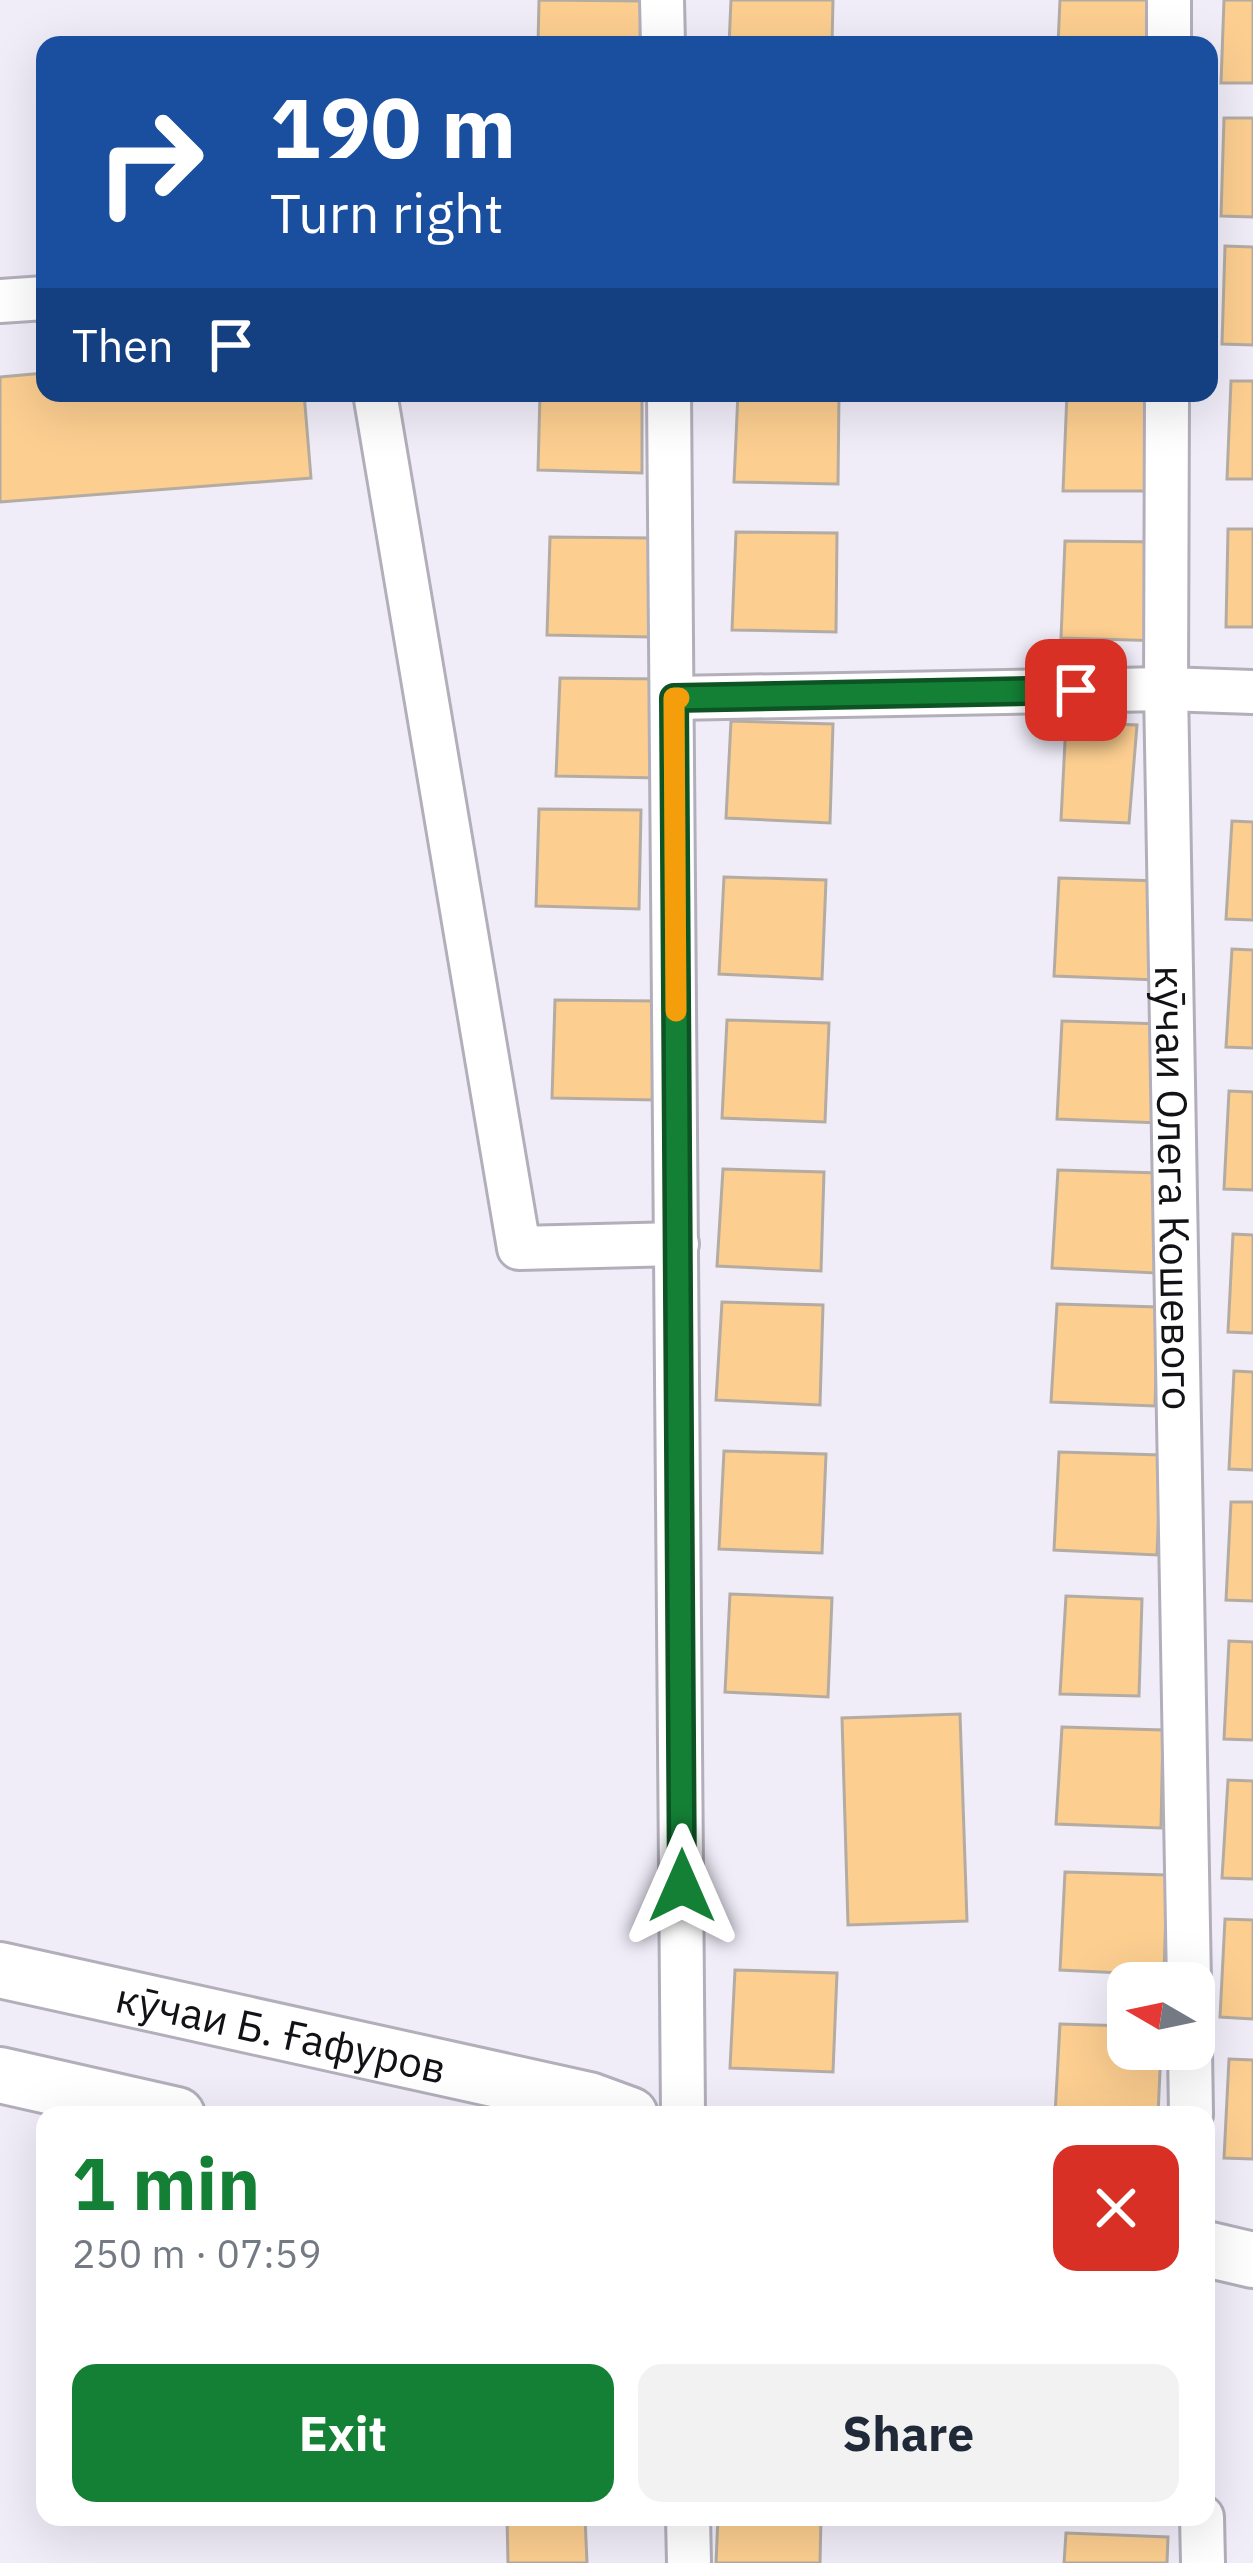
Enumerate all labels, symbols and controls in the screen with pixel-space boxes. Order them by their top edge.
text: 190 m [270,72,516,181]
icon: right [72,84,228,240]
text: Turn right [270,178,504,248]
icon: arrive [198,312,264,378]
text: Then [72,316,174,374]
pin [1025,639,1127,741]
icon: arrive [1043,657,1109,723]
street label: кӯчаи Олега Кошевого [1143,965,1206,1411]
position arrow [619,1823,745,1949]
north arrow [1107,1962,1215,2070]
map controls [1107,1962,1215,2070]
street label: кӯчаи Б. Ғафуров [111,1969,451,2095]
text: 1 min [72,2136,260,2230]
button: close [1053,2145,1179,2271]
text: 250 m · 07:59 [72,2228,322,2279]
button: Exit [72,2364,614,2502]
button: Share [638,2364,1179,2502]

